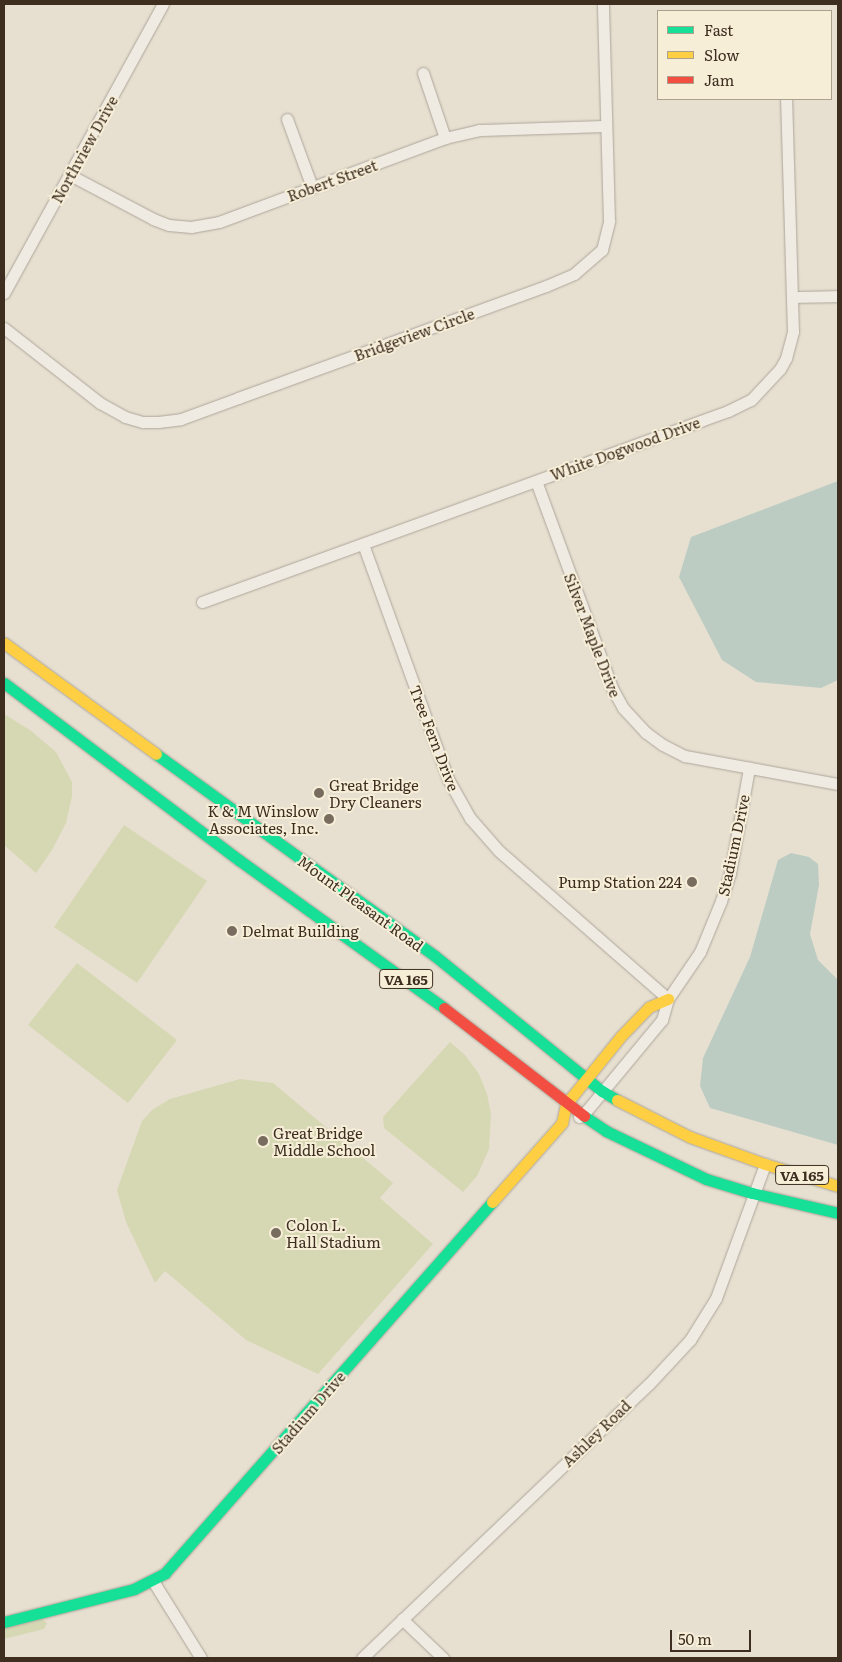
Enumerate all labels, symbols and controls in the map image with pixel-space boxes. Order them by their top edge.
legend [657,10,832,100]
text: Fast [704,18,733,41]
text: Slow [704,43,739,66]
text: Jam [704,68,734,91]
street label: Northview Drive [47,92,121,206]
street label: Robert Street [284,155,380,205]
street label: Bridgeview Circle [351,304,477,364]
street label: White Dogwood Drive [548,413,702,483]
street label: Silver Maple Drive [561,570,625,700]
street label: Tree Fern Drive [407,683,463,793]
place label: Great Bridge Dry Cleaners [329,775,421,810]
marker: Great Bridge Dry Cleaners [313,787,325,799]
street label: Stadium Drive [713,793,753,897]
place label: K & M Winslow Associates, Inc. [207,801,319,836]
marker: K & M Winslow Associates, Inc. [323,813,335,825]
street label: Mount Pleasant Road [295,851,427,955]
place label: Pump Station 224 [558,873,682,891]
marker: Pump Station 224 [686,876,698,888]
place label: Delmat Building [242,922,359,940]
marker: Delmat Building [226,925,238,937]
road number: VA 165 [378,968,434,991]
place label: Great Bridge Middle School [273,1123,375,1158]
marker: Great Bridge Middle School [257,1135,269,1147]
road number: VA 165 [774,1164,830,1186]
place label: Colon L. Hall Stadium [286,1215,381,1250]
marker: Colon L. Hall Stadium [270,1227,282,1239]
street label: Stadium Drive [267,1367,349,1457]
street label: Ashley Road [558,1396,634,1470]
scale bar [672,1620,753,1652]
text: 50 m [678,1627,712,1650]

